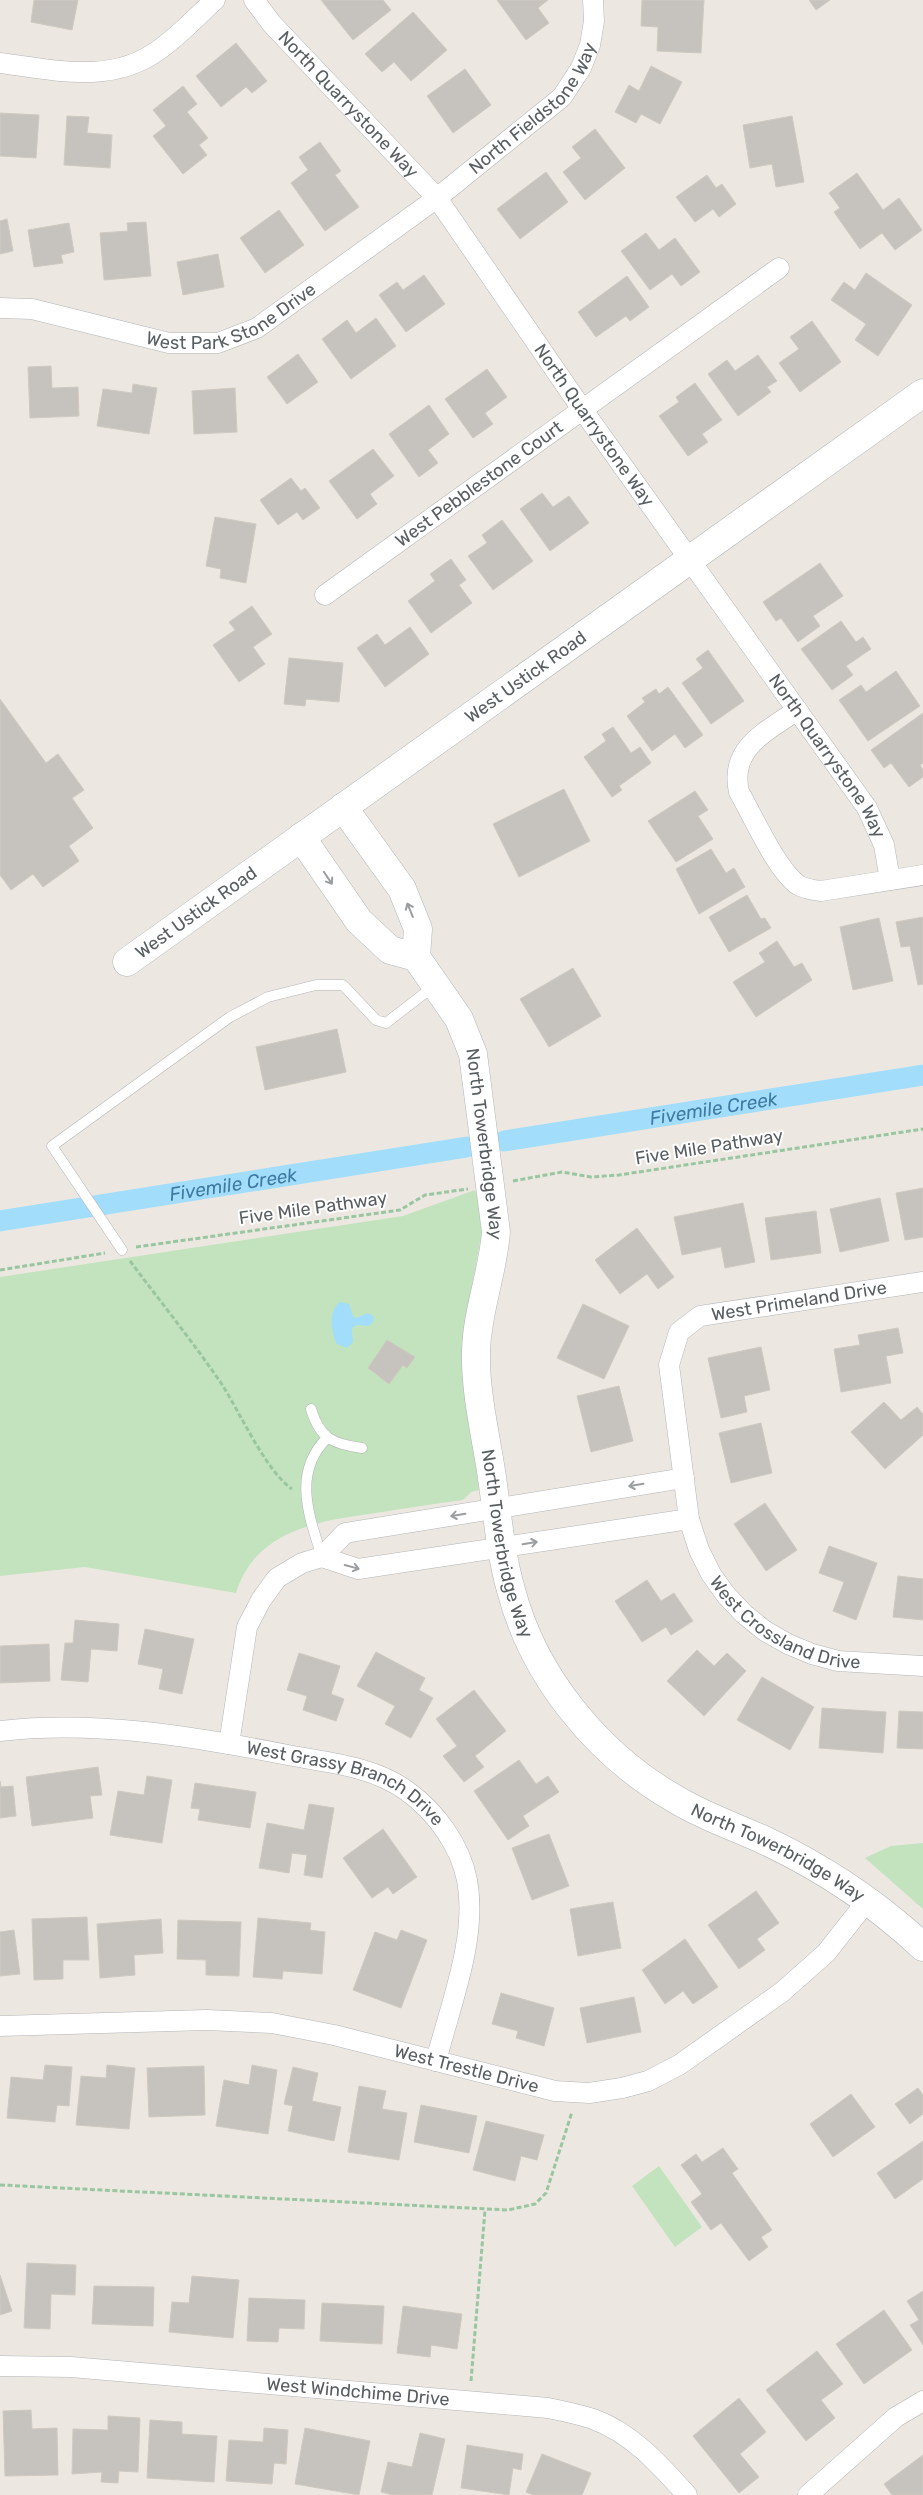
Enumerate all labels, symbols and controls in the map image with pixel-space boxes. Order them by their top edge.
street label: North Quarrystone Way [274,27,423,182]
street label: North Fieldstone Way [464,39,601,179]
street label: West Park Stone Drive [144,278,320,354]
street label: North Quarrystone Way [529,340,659,511]
street label: West Pebblestone Court [391,416,567,552]
street label: West Ustick Road [461,626,591,728]
street label: North Quarrystone Way [764,670,890,842]
street label: West Ustick Road [131,862,261,963]
one-way arrow [323,870,333,884]
one-way arrow [405,903,415,918]
street label: North Towerbridge Way [461,1047,507,1241]
water label: Fivemile Creek [648,1087,779,1129]
street label: Five Mile Pathway [633,1124,785,1170]
water label: Fivemile Creek [168,1163,299,1206]
street label: Five Mile Pathway [237,1187,389,1229]
street label: West Primeland Drive [710,1276,888,1326]
street label: North Towerbridge Way [477,1447,538,1641]
one-way arrow [628,1481,644,1491]
one-way arrow [450,1510,466,1520]
one-way arrow [521,1538,537,1548]
one-way arrow [344,1563,360,1572]
street label: West Crossland Drive [705,1572,861,1673]
street label: West Grassy Branch Drive [245,1736,449,1830]
street label: North Towerbridge Way [687,1799,869,1907]
street label: West Trestle Drive [392,2040,541,2097]
street label: West Windchime Drive [265,2373,451,2411]

